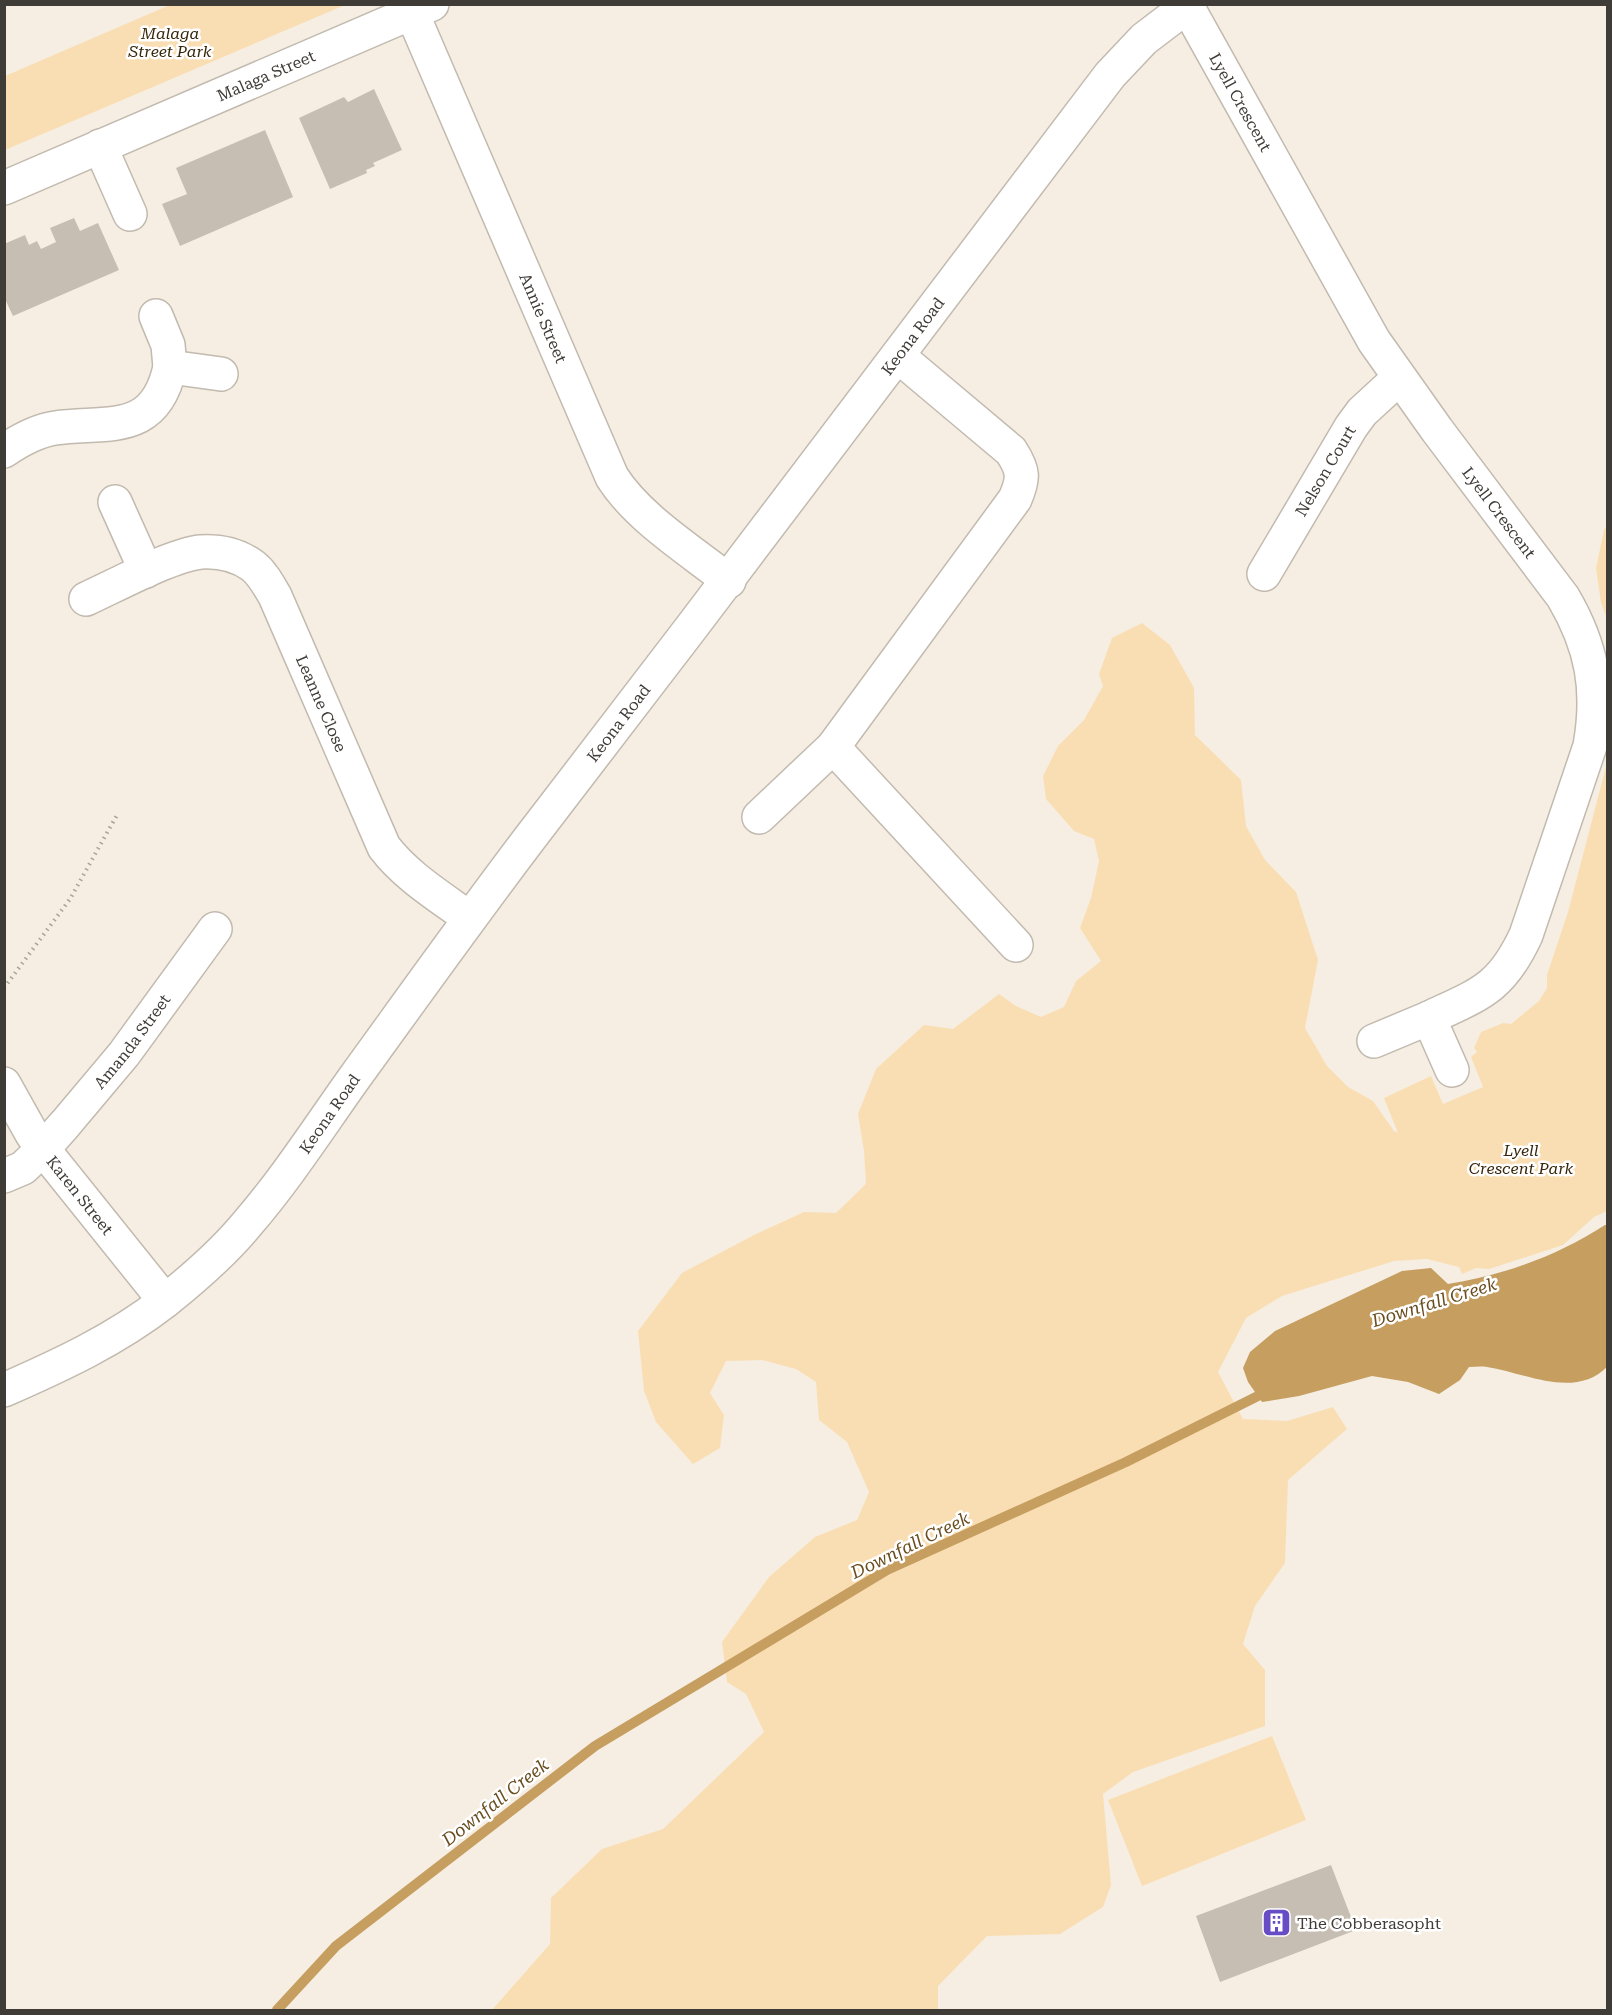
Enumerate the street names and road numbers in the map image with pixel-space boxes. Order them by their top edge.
street label: Malaga Street [214,46,318,105]
street label: Lyell Crescent [1206,49,1276,155]
street label: Annie Street [516,270,571,366]
street label: Keona Road [877,294,948,379]
street label: Nelson Court [1291,422,1359,520]
street label: Lyell Crescent [1459,463,1540,562]
street label: Leanne Close [292,652,351,755]
street label: Keona Road [583,680,654,765]
street label: Amanda Street [90,990,174,1092]
street label: Keona Road [295,1070,364,1157]
street label: Karen Street [43,1152,117,1238]

